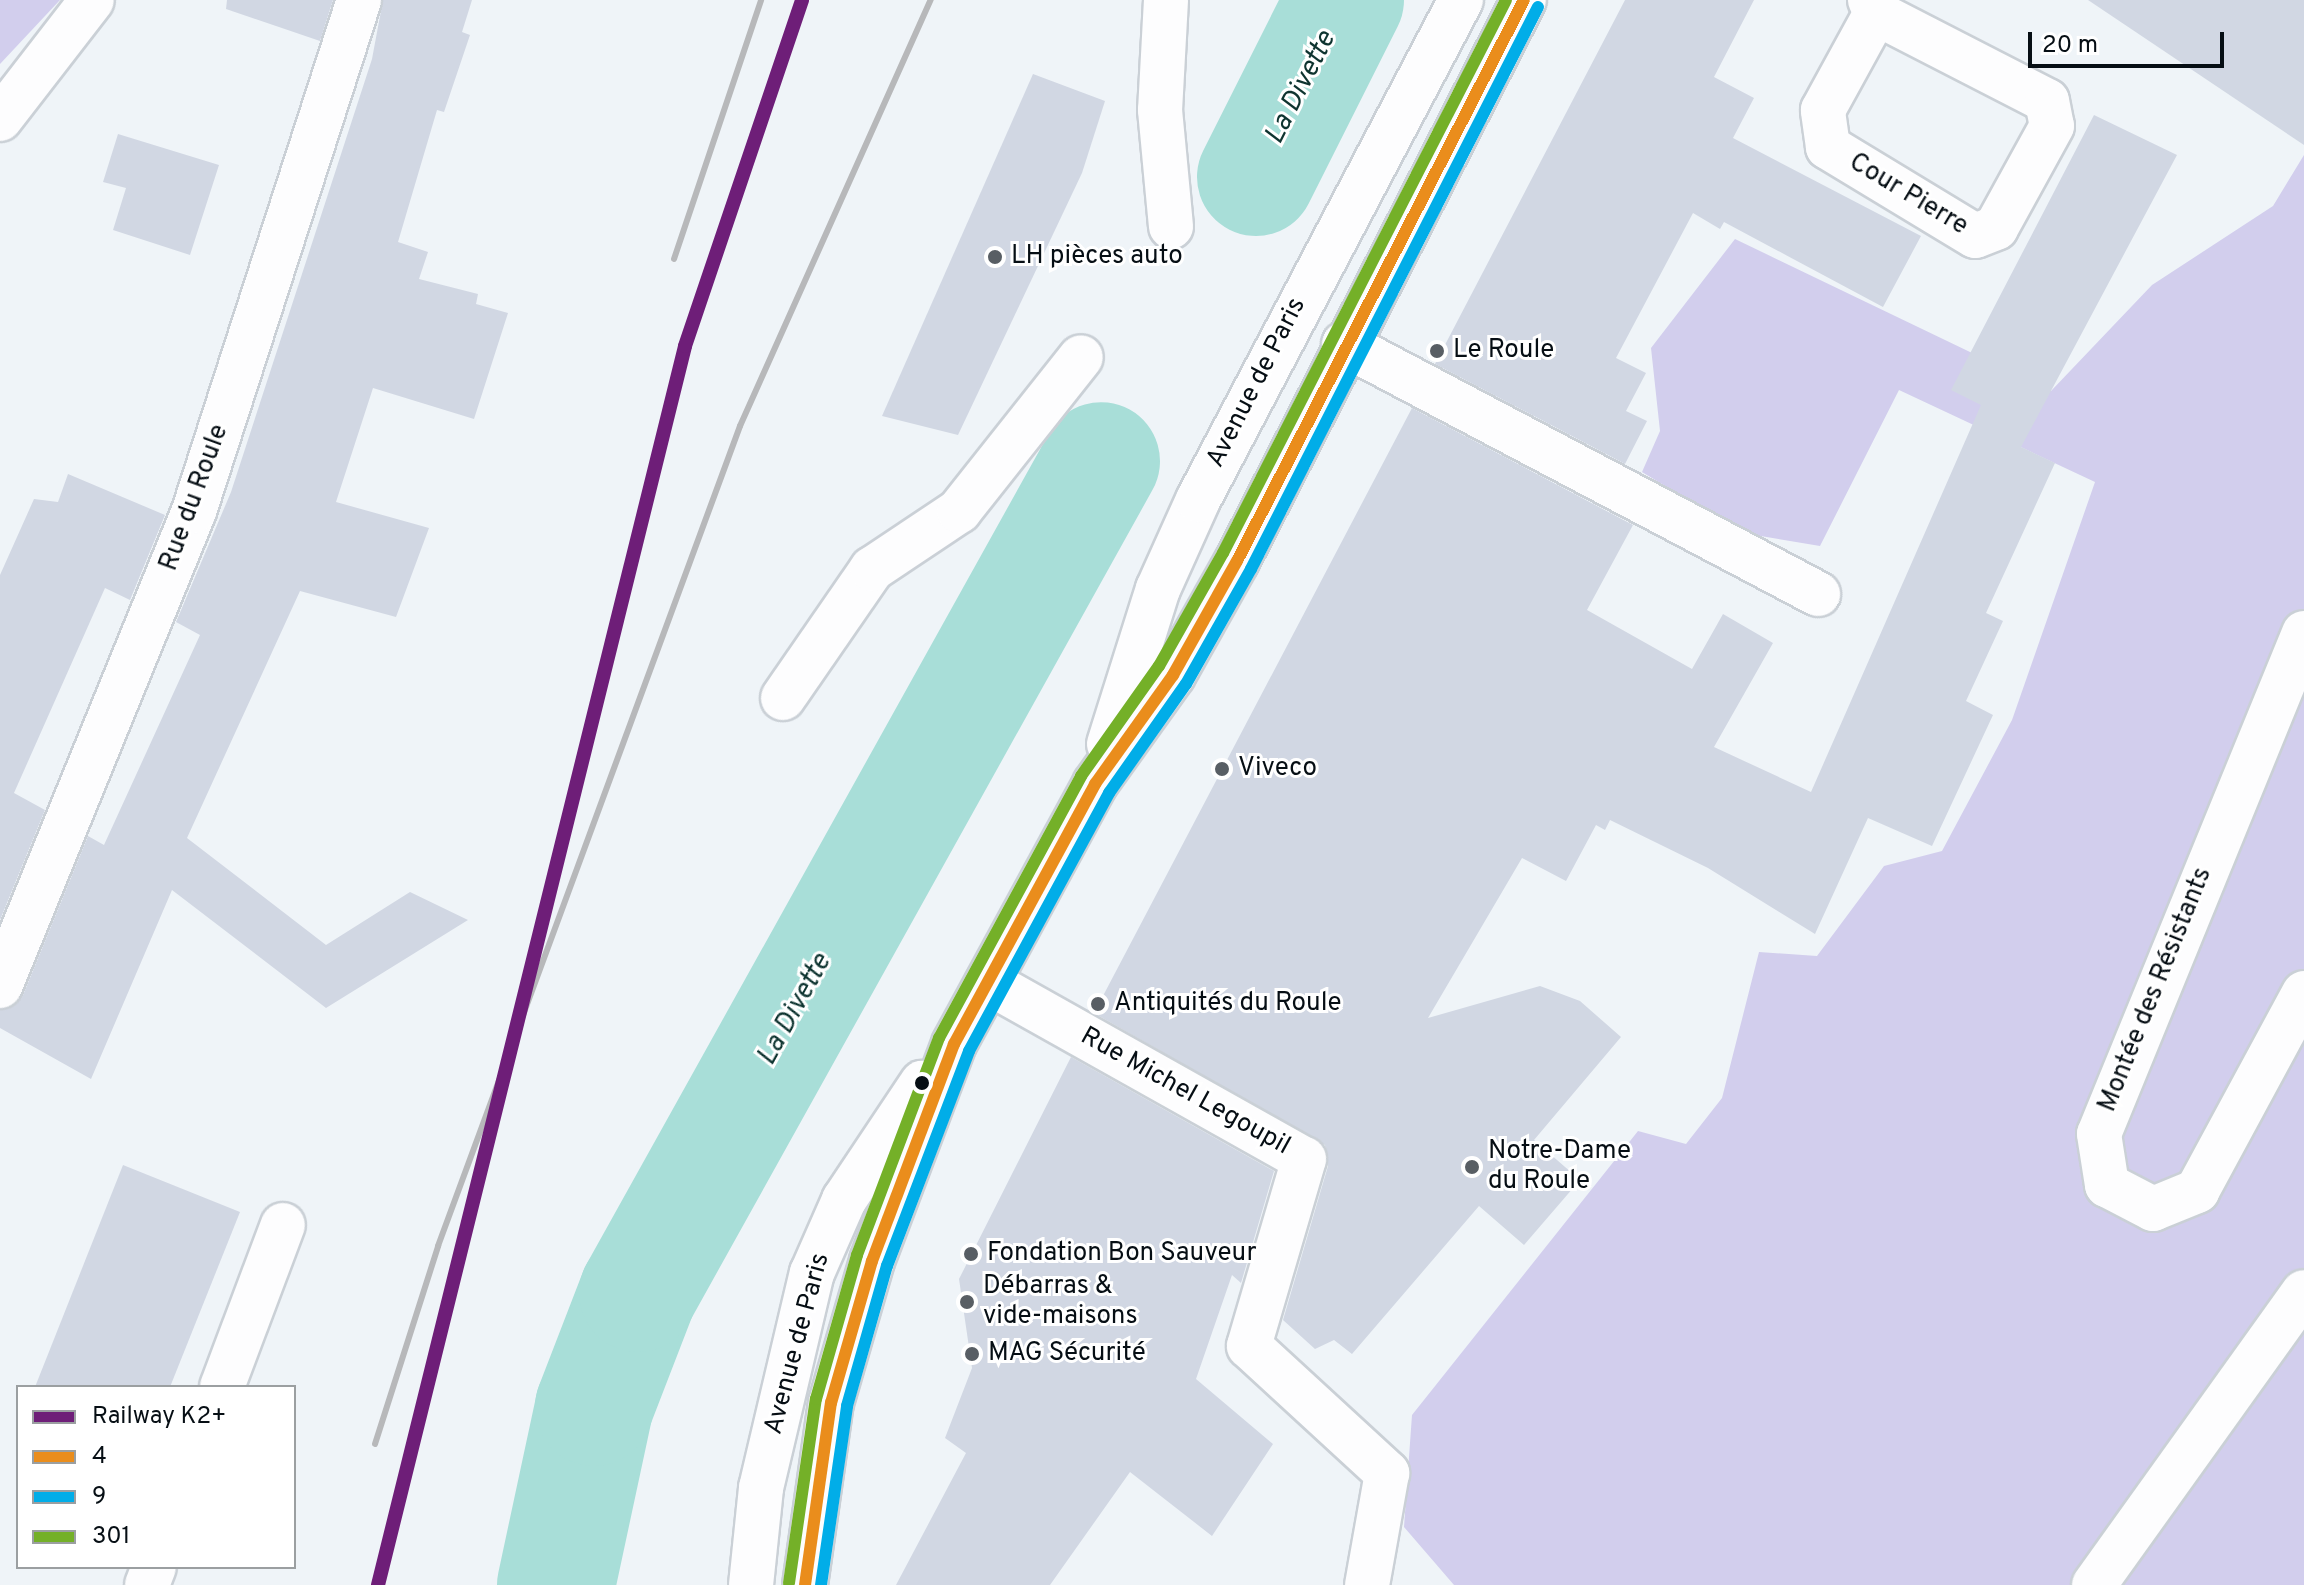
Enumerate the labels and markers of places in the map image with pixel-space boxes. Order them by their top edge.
place label: LH pièces auto [1011,241,1183,273]
marker: LH pièces auto [986,248,1004,266]
place label: Le Roule [1453,335,1554,367]
marker: Le Roule [1428,342,1446,360]
place label: Viveco [1238,753,1317,785]
marker: Viveco [1213,760,1231,778]
place label: Antiquités du Roule [1114,988,1341,1020]
marker: Antiquités du Roule [1089,995,1107,1013]
unlabelled marker [914,1075,930,1091]
place label: Notre-Dame du Roule [1488,1136,1631,1198]
marker: Notre-Dame du Roule [1463,1158,1481,1176]
place label: Fondation Bon Sauveur [987,1238,1257,1270]
marker: Fondation Bon Sauveur [962,1245,980,1263]
place label: Débarras & vide-maisons [983,1271,1138,1332]
marker: Débarras & vide-maisons [958,1293,976,1311]
place label: MAG Sécurité [988,1338,1146,1370]
marker: MAG Sécurité [963,1345,981,1363]

